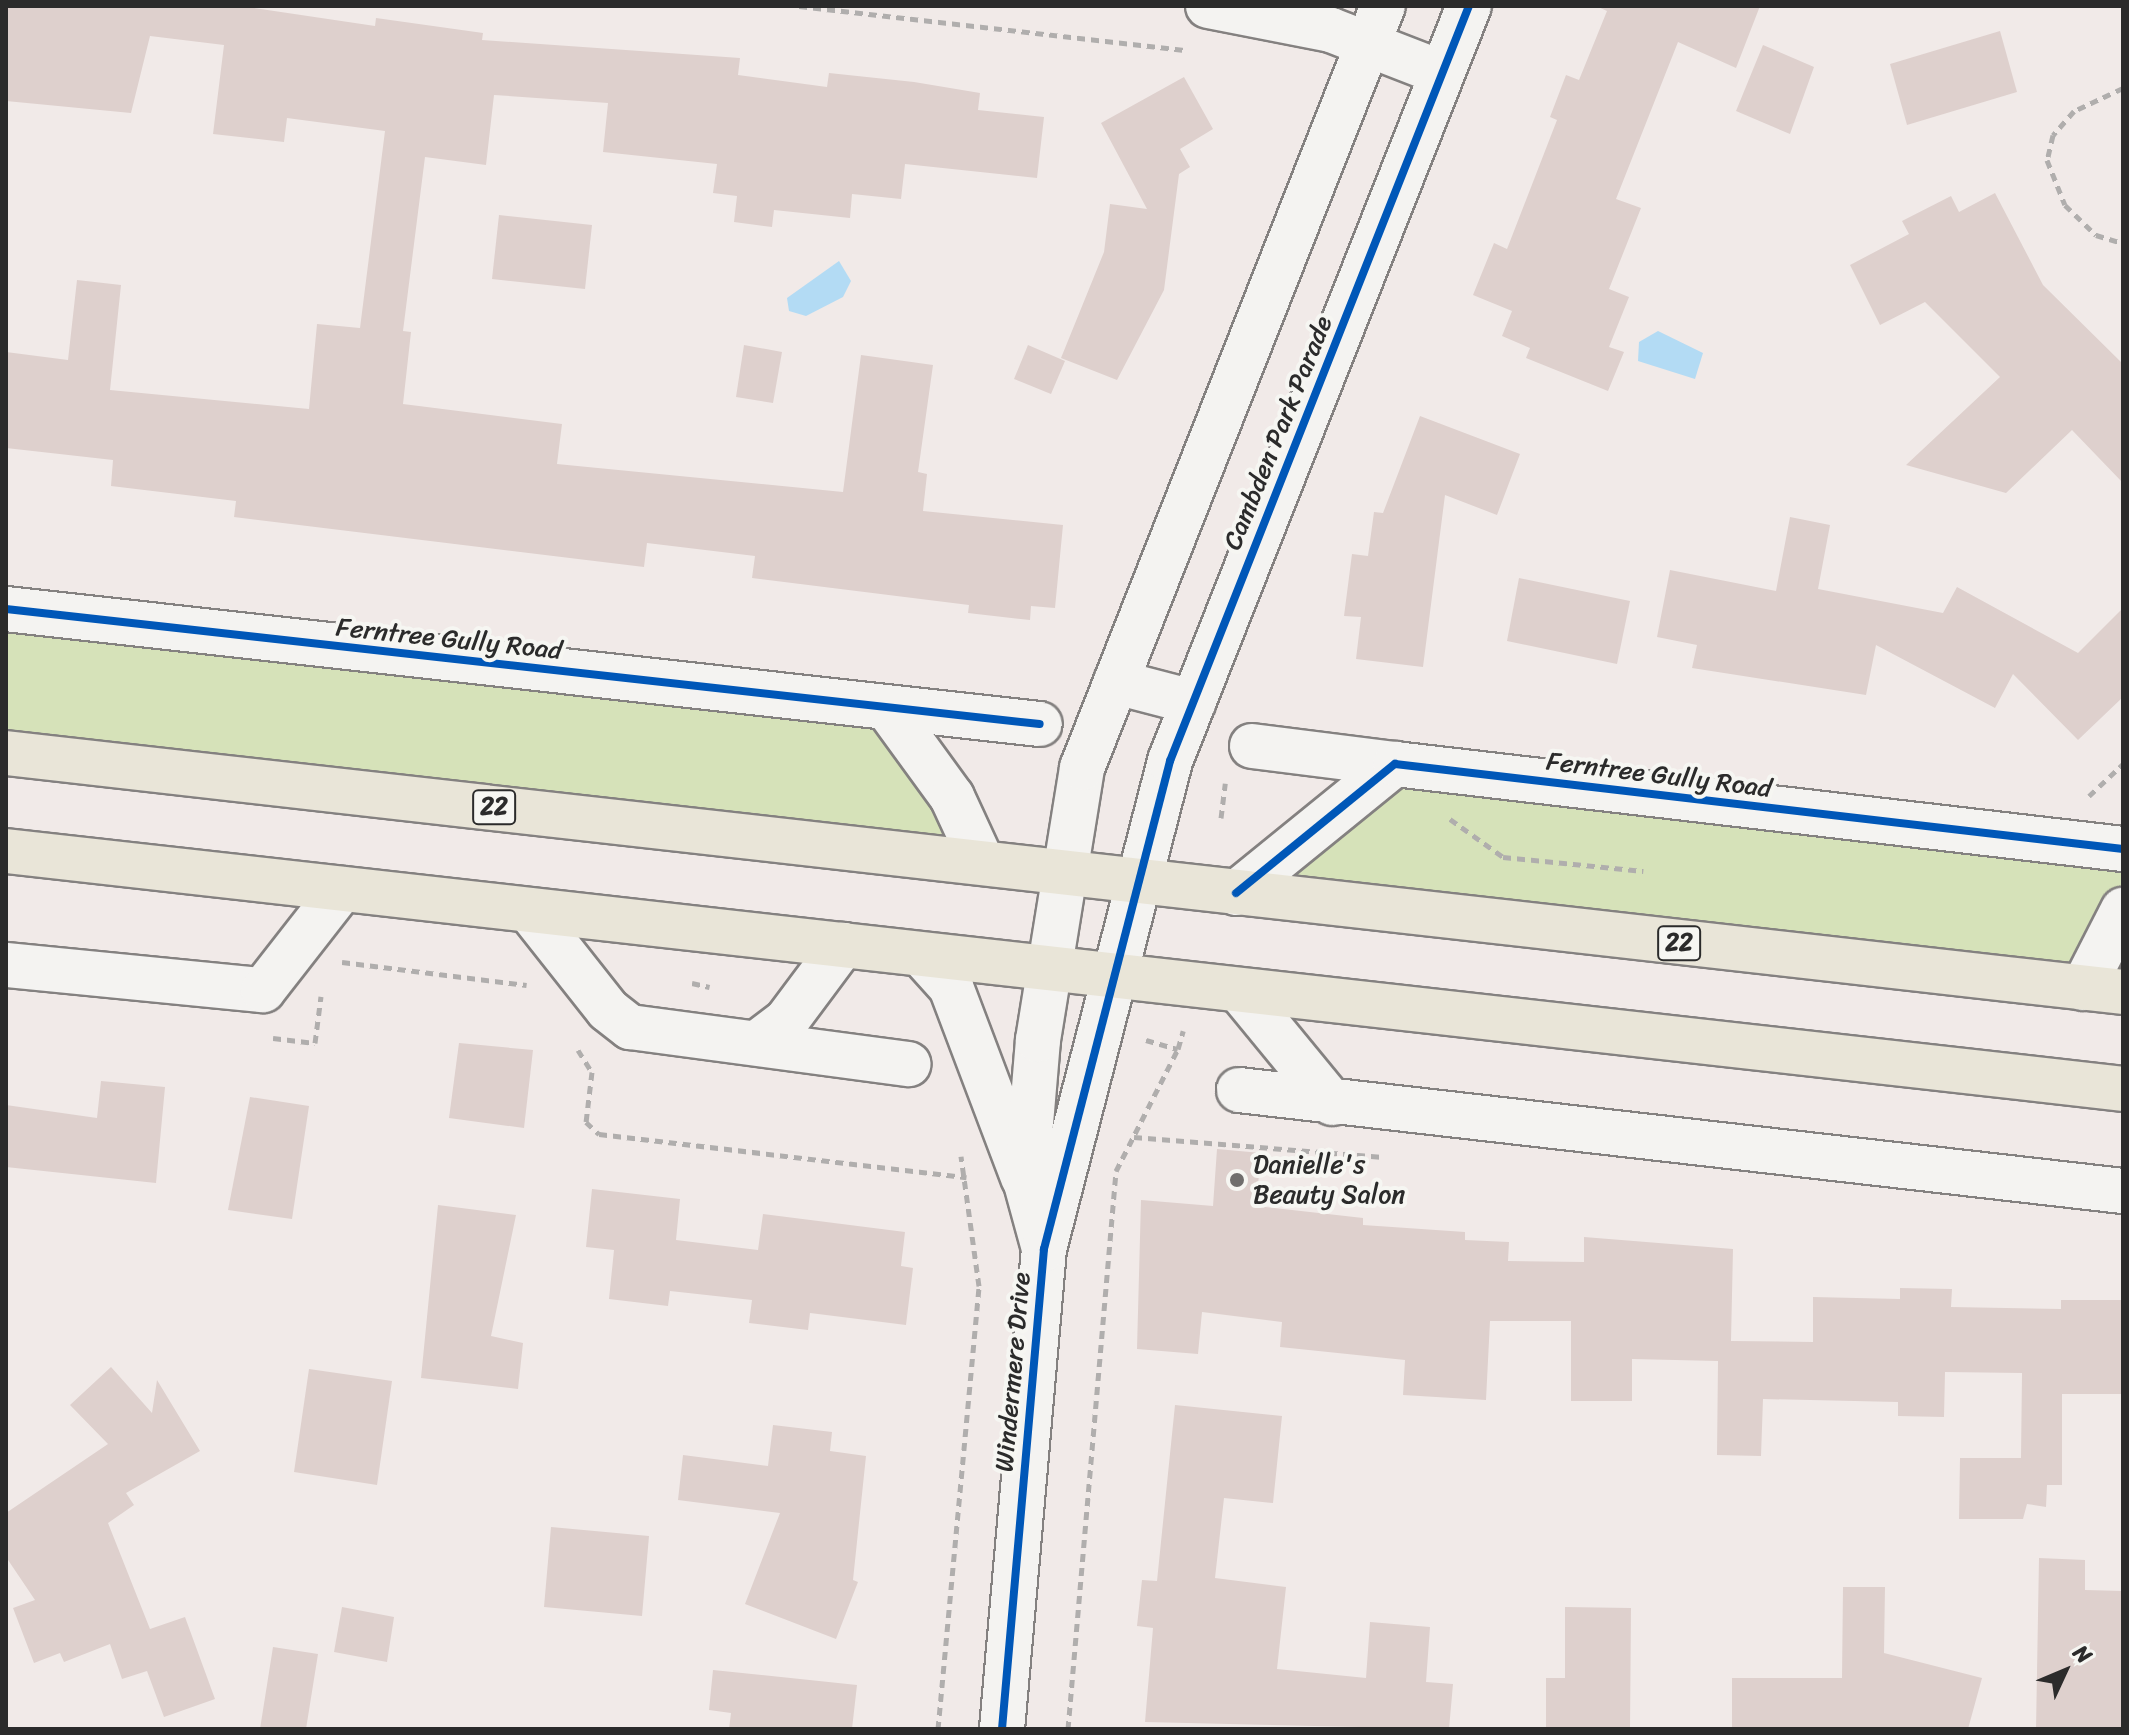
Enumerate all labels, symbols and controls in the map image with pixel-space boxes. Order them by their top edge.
street label: Cambden Park Parade [1217,311,1339,555]
street label: Ferntree Gully Road [335,612,563,666]
street label: Ferntree Gully Road [1545,746,1773,804]
road number: 22 [472,787,516,827]
road number: 22 [1657,923,1701,963]
place label: Danielle's Beauty Salon [1253,1149,1405,1210]
marker: Danielle's Beauty Salon [1228,1171,1246,1189]
street label: Windermere Drive [989,1270,1037,1474]
north arrow [2025,1631,2105,1711]
text: N [2063,1635,2102,1673]

